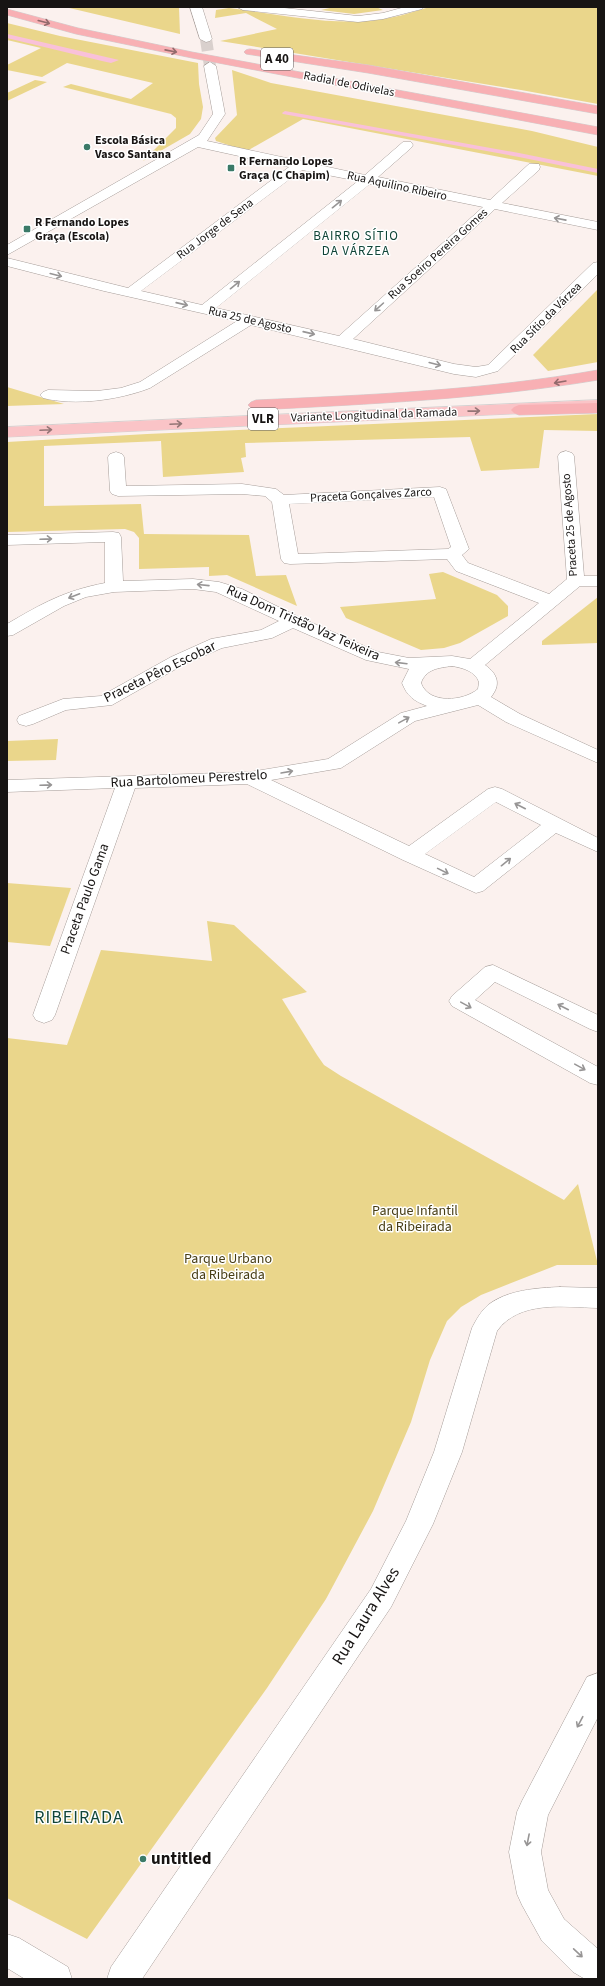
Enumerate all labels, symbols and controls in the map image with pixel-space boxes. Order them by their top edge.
one-way arrow [38,19,51,26]
one-way arrow [164,47,177,55]
road number: A 40 [261,48,293,70]
street label: Radial de Odivelas [302,67,396,101]
place label: Escola Básica Vasco Santana [94,132,171,163]
marker: Escola Básica Vasco Santana [82,142,92,152]
place label: R Fernando Lopes Graça (C Chapim) [239,153,333,184]
marker: R Fernando Lopes Graça (C Chapim) [226,163,236,173]
street label: Rua Aquilino Ribeiro [345,167,449,205]
street label: Rua Jorge de Sena [173,194,257,264]
one-way arrow [332,200,343,209]
street label: Rua Soeiro Pereira Gomes [384,204,492,304]
place label: R Fernando Lopes Graça (Escola) [35,214,129,245]
one-way arrow [554,214,567,222]
marker: R Fernando Lopes Graça (Escola) [22,224,32,234]
district label: BAIRRO SÍTIO DA VÁRZEA [313,227,399,260]
one-way arrow [49,271,62,279]
street label: Rua Sítio da Várzea [506,278,586,358]
one-way arrow [230,281,241,290]
one-way arrow [176,301,189,309]
street label: Rua 25 de Agosto [207,302,293,338]
one-way arrow [375,302,385,311]
one-way arrow [302,330,315,338]
one-way arrow [429,361,442,369]
one-way arrow [554,378,567,386]
street label: Variante Longitudinal da Ramada [290,404,458,426]
one-way arrow [467,407,480,415]
road number: VLR [248,408,278,430]
one-way arrow [169,420,182,427]
one-way arrow [39,427,52,434]
street label: Praceta 25 de Agosto [558,473,582,577]
street label: Praceta Gonçalves Zarco [310,483,432,507]
one-way arrow [39,535,52,542]
street label: Rua Dom Tristão Vaz Teixeira [223,580,383,666]
one-way arrow [197,582,210,589]
one-way arrow [69,592,81,600]
street label: Praceta Pêro Escobar [100,636,220,708]
one-way arrow [395,659,408,667]
one-way arrow [398,716,410,724]
street label: Rua Bartolomeu Perestrelo [110,765,268,793]
one-way arrow [280,768,293,776]
one-way arrow [39,781,52,789]
one-way arrow [514,802,526,809]
street label: Praceta Paulo Gama [56,841,114,957]
one-way arrow [501,858,512,866]
one-way arrow [437,868,449,875]
one-way arrow [460,1001,472,1009]
one-way arrow [557,1003,569,1010]
one-way arrow [574,1064,586,1071]
park label: Parque Infantil da Ribeirada [372,1201,458,1237]
park label: Parque Urbano da Ribeirada [184,1249,272,1285]
street label: Rua Laura Alves [326,1562,406,1670]
one-way arrow [576,1716,583,1728]
district label: RIBEIRADA [34,1805,124,1830]
one-way arrow [523,1833,531,1846]
place label: untitled [151,1847,212,1871]
marker: untitled [138,1854,148,1864]
one-way arrow [572,1948,582,1957]

